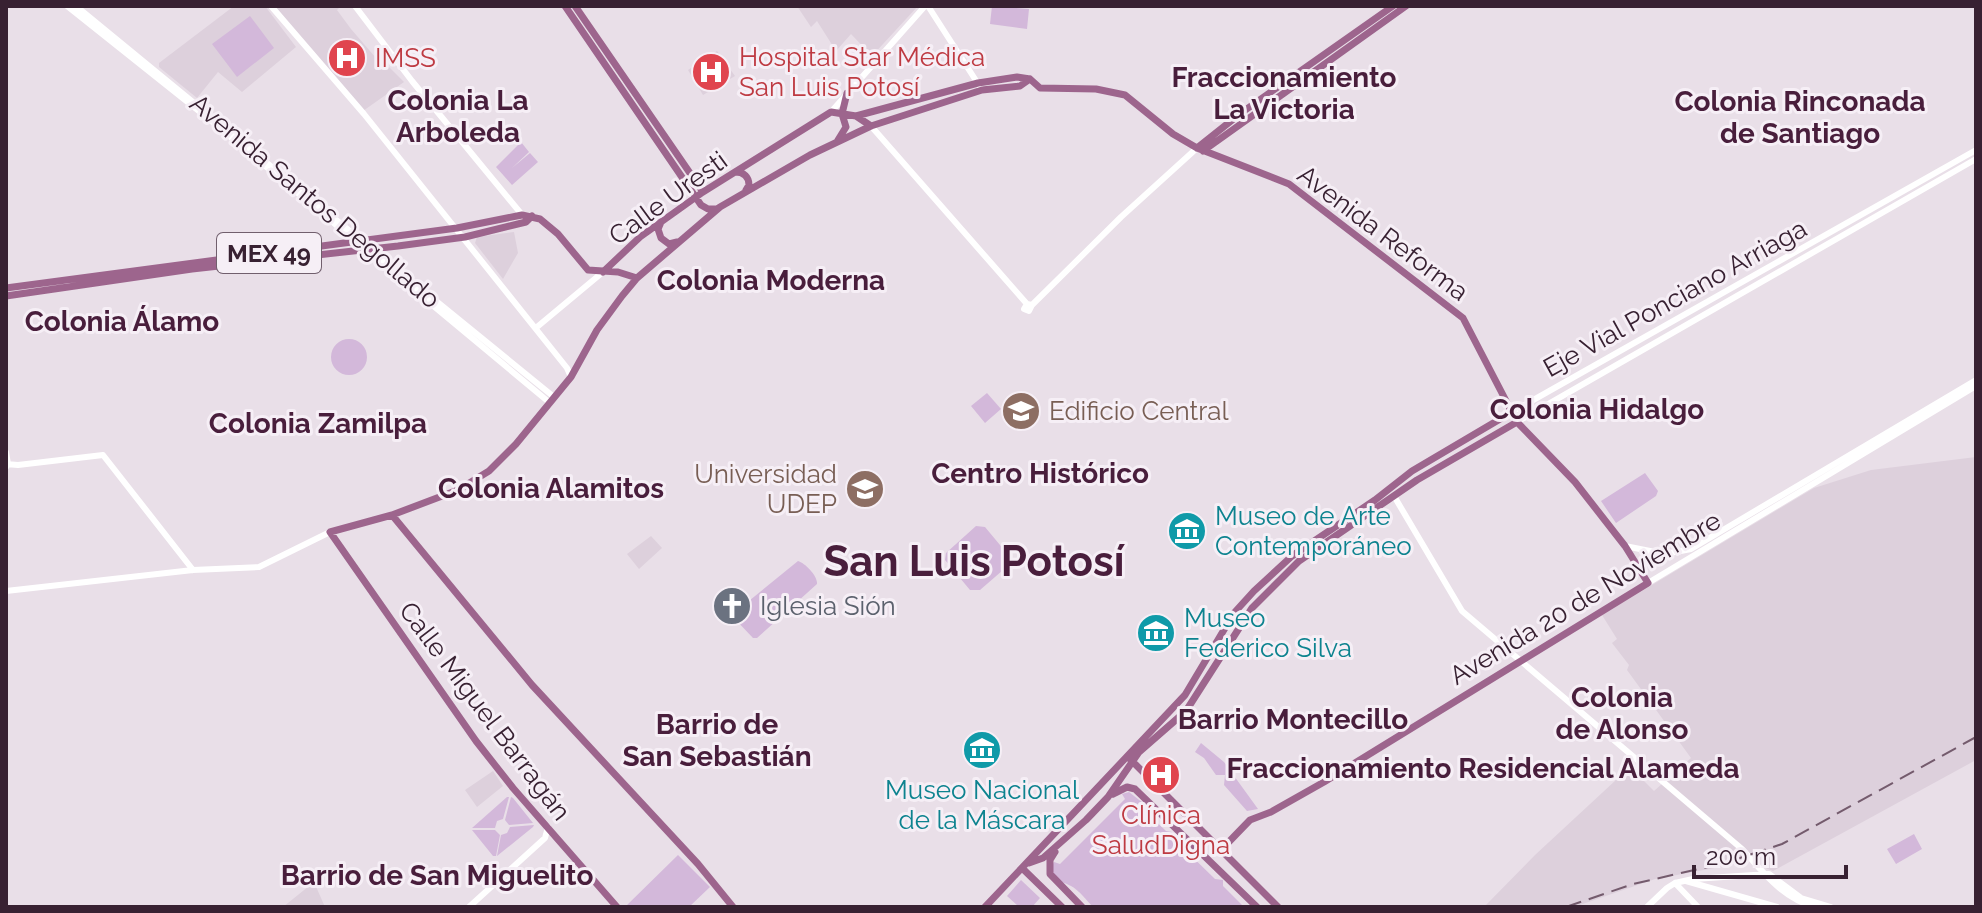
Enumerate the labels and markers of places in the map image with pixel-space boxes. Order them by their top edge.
hospital icon: IMSS [326,37,368,79]
place label: Hospital Star Médica San Luis Potosí [739,42,985,102]
place label: IMSS [375,43,436,73]
hospital icon: Hospital Star Médica San Luis Potosí [690,51,732,93]
school or university icon: Edificio Central [1000,390,1042,432]
place label: Edificio Central [1049,396,1230,426]
place label: Universidad UDEP [694,459,837,519]
school or university icon: Universidad UDEP [844,468,886,510]
place label: Museo de Arte Contemporáneo [1215,501,1412,561]
museum icon: Museo de Arte Contemporáneo [1166,510,1208,552]
church icon: Iglesia Sión [711,585,753,627]
place label: Iglesia Sión [760,591,896,621]
place label: Museo Federico Silva [1184,603,1352,663]
museum icon: Museo Federico Silva [1135,612,1177,654]
museum icon: Museo Nacional de la Máscara [961,729,1003,771]
hospital icon: Clínica SaludDigna [1140,754,1182,796]
place label: Museo Nacional de la Máscara [885,775,1080,835]
place label: Clínica SaludDigna [1092,800,1230,860]

